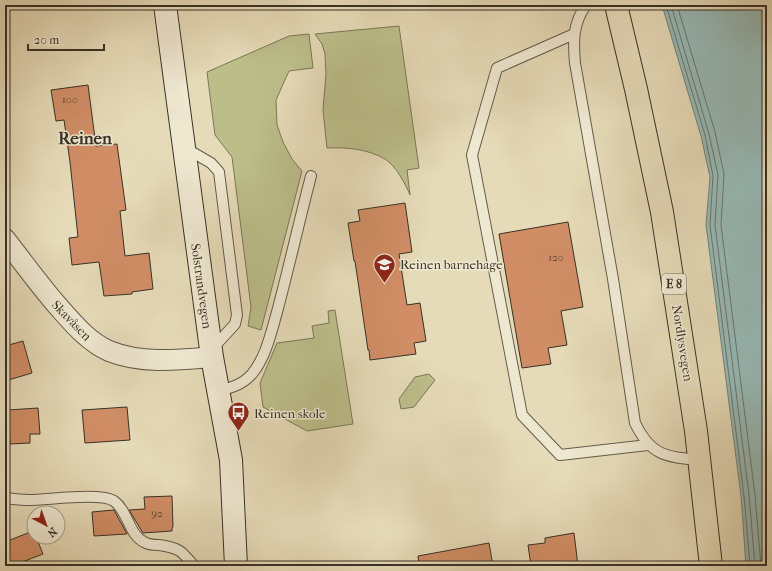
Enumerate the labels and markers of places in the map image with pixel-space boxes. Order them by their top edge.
school or university icon: Reinen barnehage [372,251,398,284]
place label: Reinen barnehage [400,257,503,272]
bus stop icon: Reinen skole [226,400,252,433]
place label: Reinen skole [254,406,326,421]

